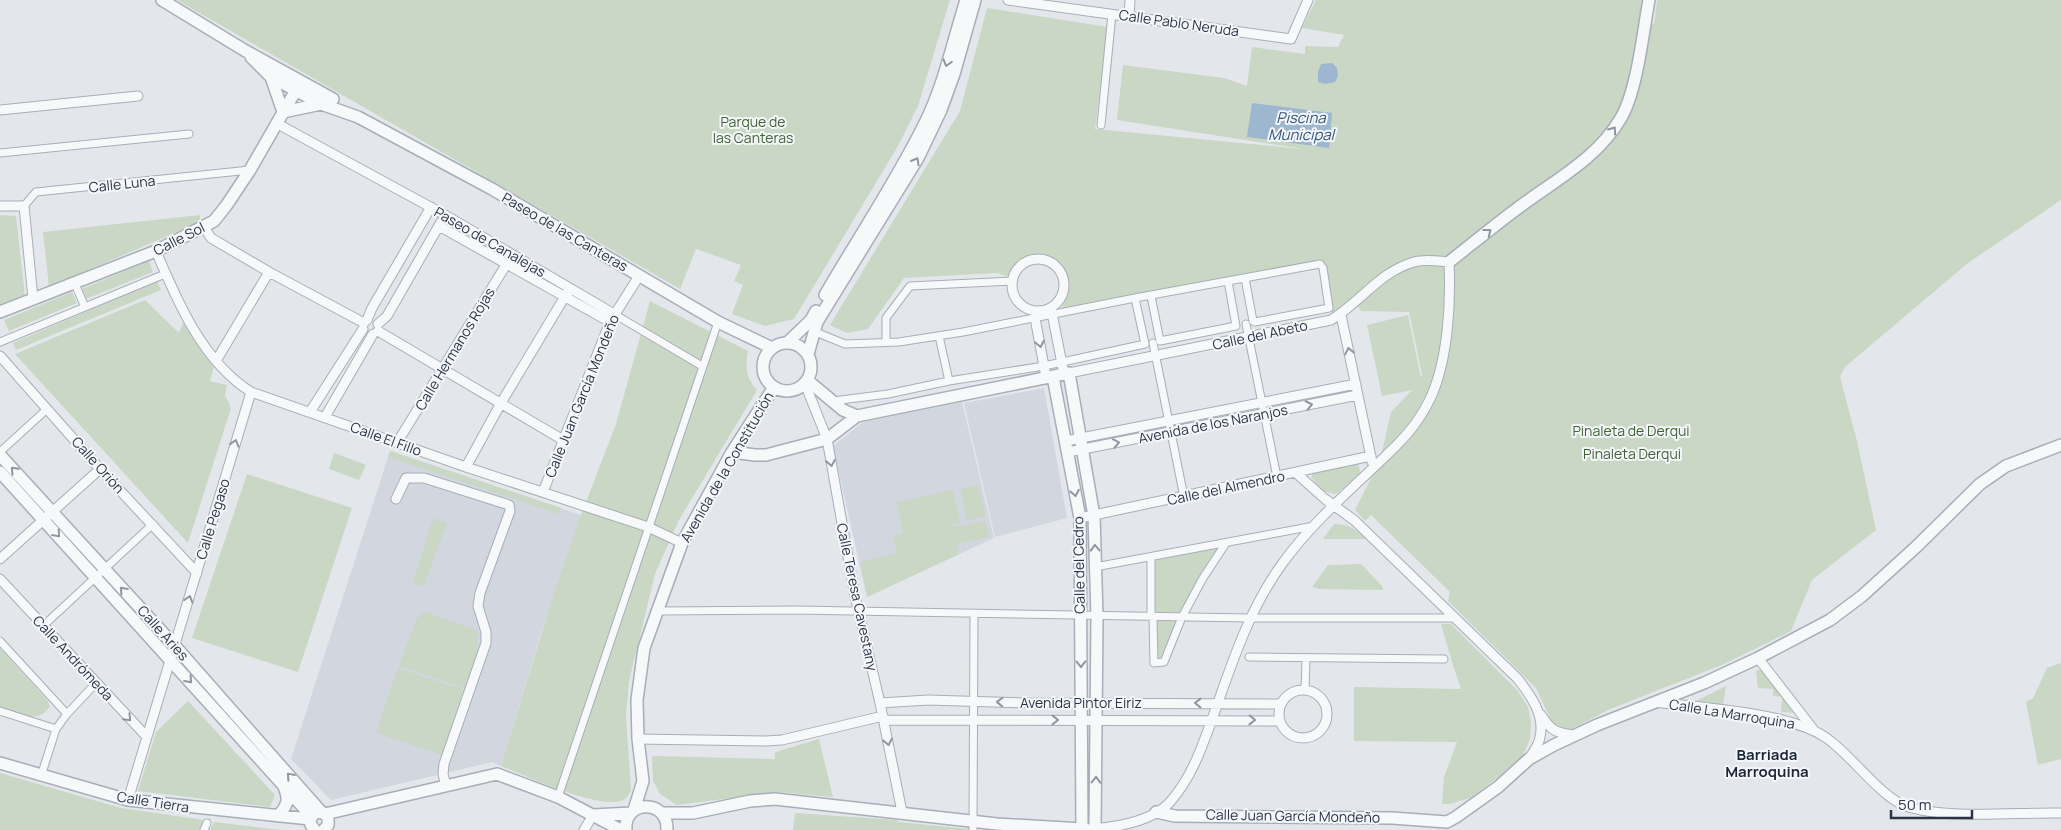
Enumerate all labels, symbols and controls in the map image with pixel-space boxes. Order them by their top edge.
street label: Calle Pablo Neruda [1118,5,1240,40]
one-way arrow [942,59,952,67]
water label: Piscina Municipal [1268,107,1337,145]
park label: Parque de las Canteras [713,112,793,147]
one-way arrow [1607,126,1616,135]
one-way arrow [909,158,919,167]
street label: Calle Luna [88,171,156,196]
street label: Paseo de las Canteras [499,188,632,275]
street label: Paseo de Canalejas [431,202,549,281]
street label: Calle Sol [150,217,208,260]
one-way arrow [1482,229,1491,237]
street label: Calle Hermanos Rojas [410,284,499,414]
street label: Calle Juan García Mondeño [540,311,623,480]
street label: Calle del Abeto [1211,315,1309,354]
one-way arrow [1034,340,1045,349]
one-way arrow [1344,347,1354,356]
street label: Avenida de la Constitución [676,388,778,545]
street label: Avenida de los Naranjos [1137,400,1289,447]
one-way arrow [1305,400,1314,410]
street label: Calle El Fillo [348,417,424,460]
park label: Pinaleta de Derqui [1572,421,1690,440]
street label: Calle Orión [68,432,129,497]
one-way arrow [1111,438,1120,449]
one-way arrow [230,440,240,448]
park label: Pinaleta Derqui [1583,444,1681,463]
one-way arrow [826,458,836,467]
street label: Calle del Almendro [1165,466,1286,509]
one-way arrow [11,467,20,476]
street label: Calle Pegaso [191,476,234,562]
one-way arrow [1070,489,1080,497]
street label: Calle del Cedro [1068,516,1089,614]
street label: Calle Teresa Cavestany [833,521,883,673]
one-way arrow [51,528,60,537]
one-way arrow [1089,544,1100,552]
one-way arrow [120,586,129,595]
one-way arrow [183,596,193,604]
street label: Calle Aries [134,601,193,664]
street label: Calle Andrómeda [29,611,118,704]
one-way arrow [1076,660,1086,668]
one-way arrow [183,674,192,683]
street label: Avenida Pintor Eiriz [1020,693,1142,712]
street label: Calle La Marroquina [1668,694,1796,733]
one-way arrow [996,697,1004,708]
one-way arrow [1193,698,1201,708]
one-way arrow [122,712,131,721]
one-way arrow [1052,715,1059,725]
one-way arrow [1248,715,1256,725]
one-way arrow [882,738,893,746]
district label: Barriada Marroquina [1725,744,1809,782]
one-way arrow [287,773,296,782]
one-way arrow [1091,776,1101,784]
street label: Calle Tierra [116,786,190,817]
scale bar [1891,788,1972,820]
text: 50 m [1898,794,1932,815]
street label: Calle Juan García Mondeño [1206,804,1380,827]

